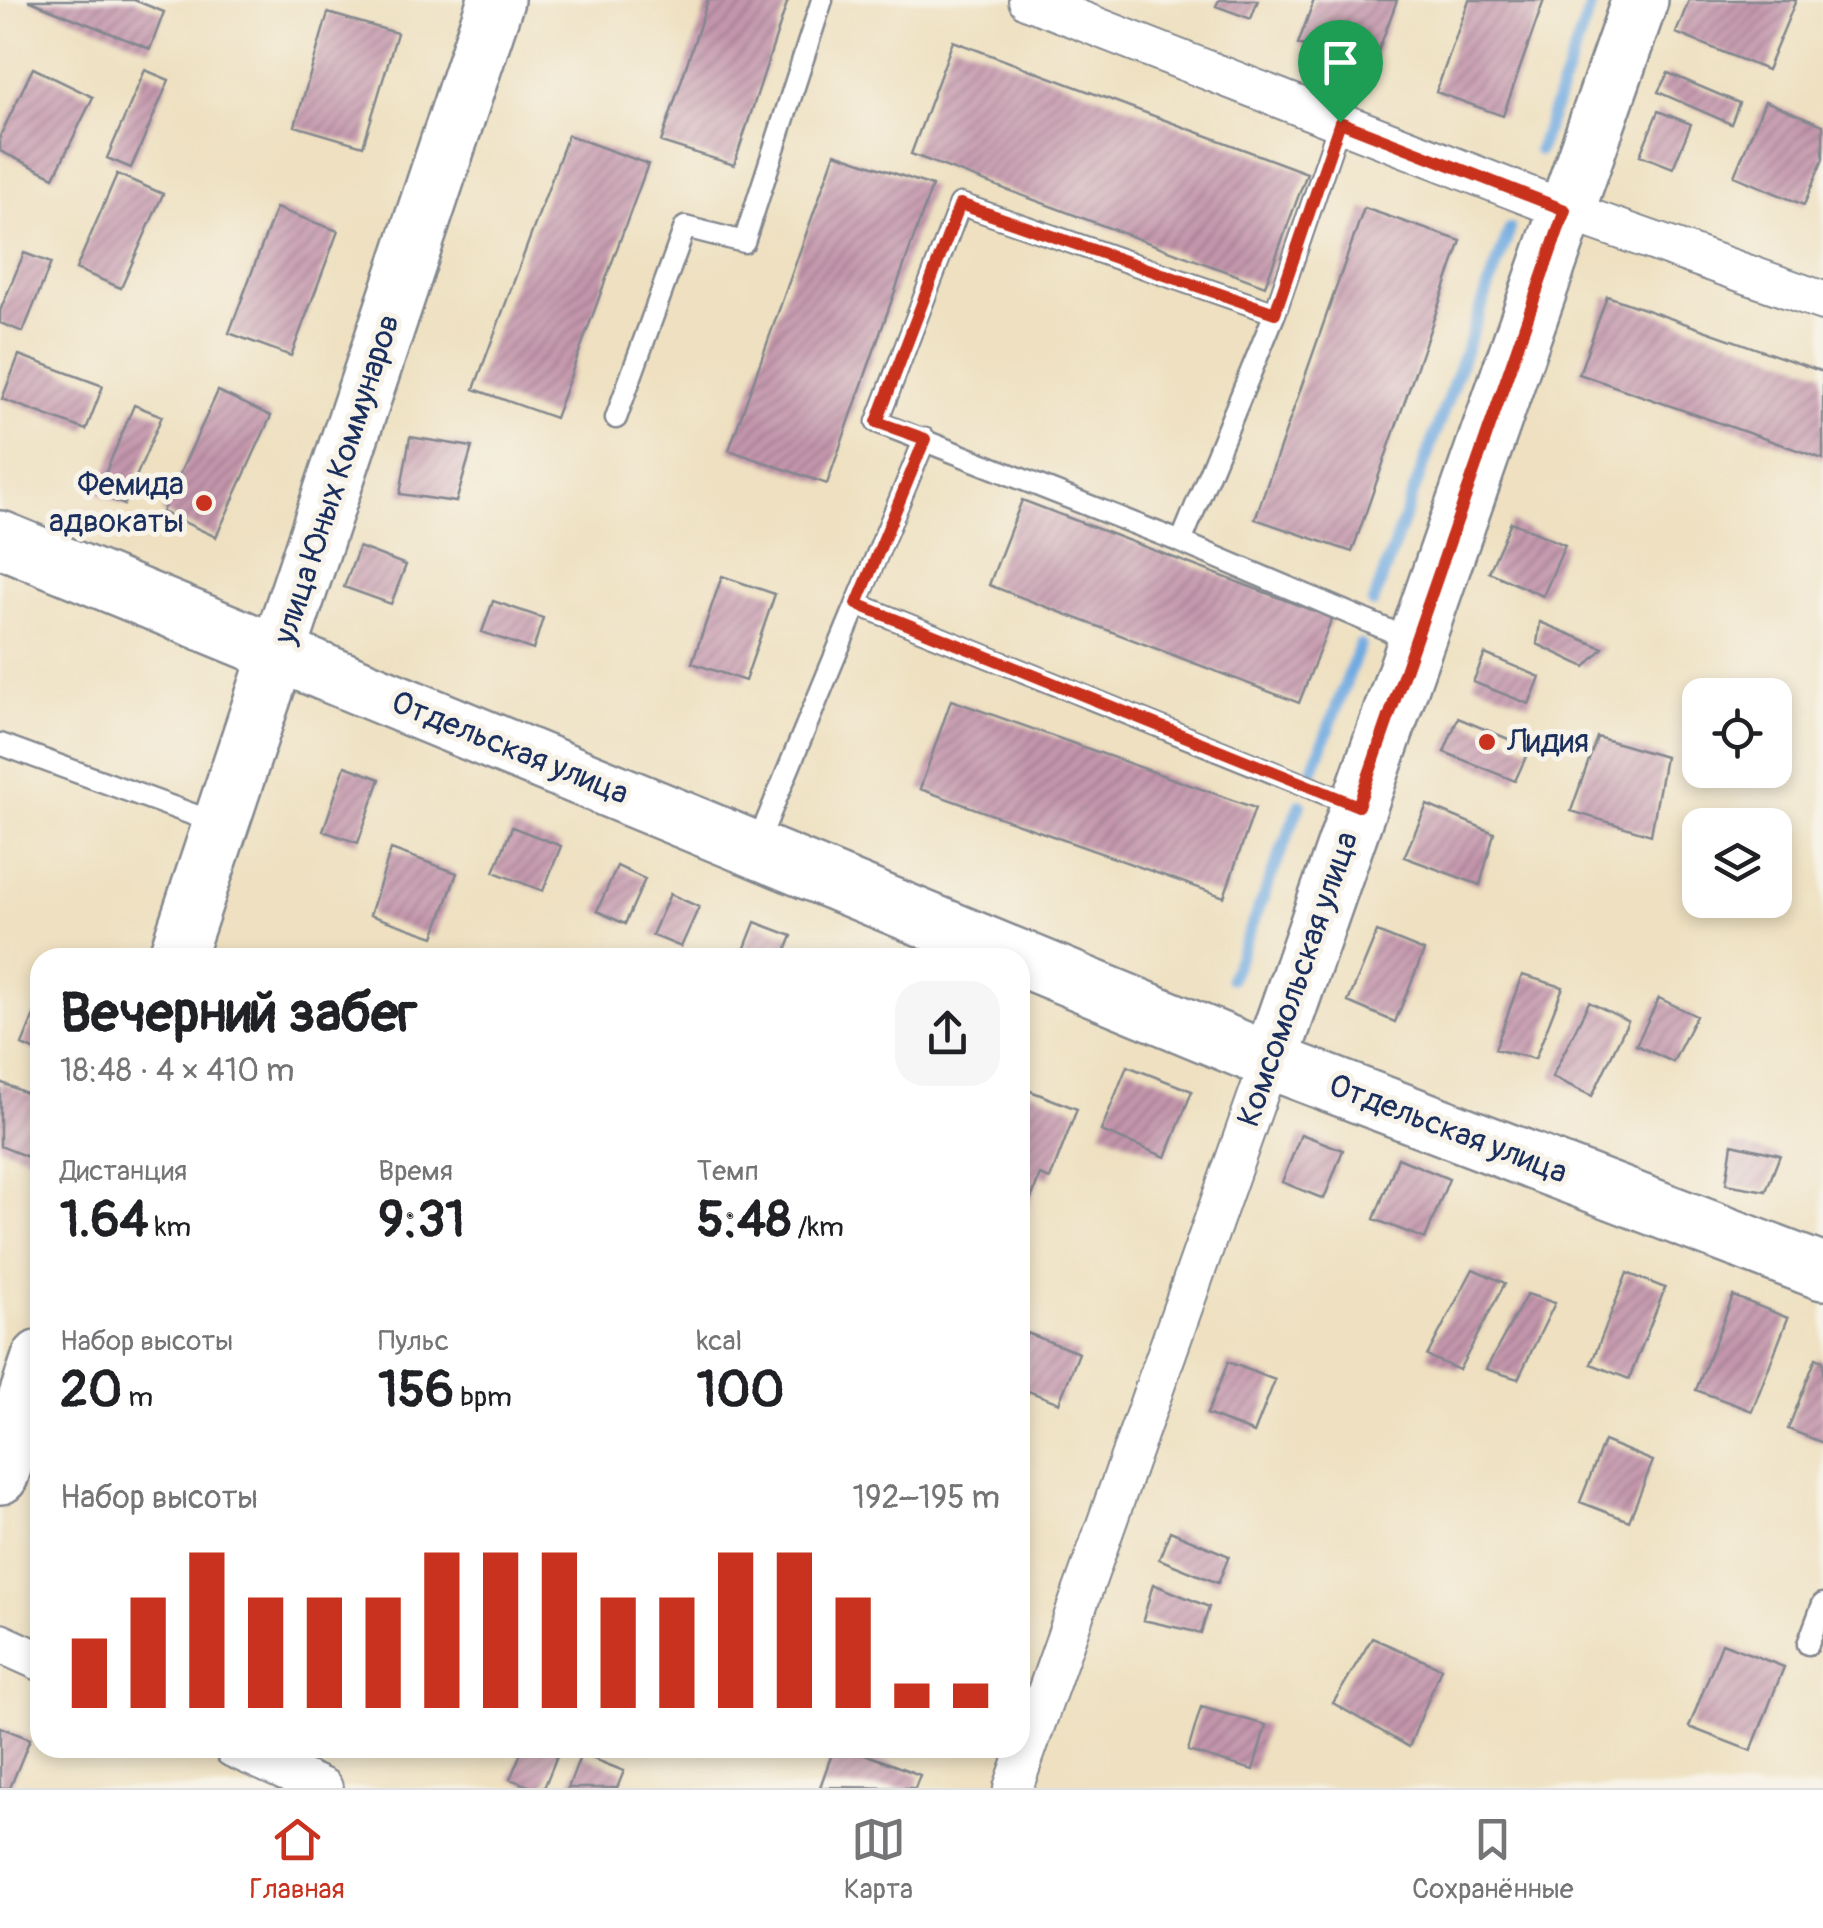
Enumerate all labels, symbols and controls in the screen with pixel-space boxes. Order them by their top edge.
pin [1298,20,1383,123]
icon: arrive [1313,35,1368,90]
street label: улица Юных Коммунаров [265,309,409,650]
place label: Фемида адвокаты [49,465,184,542]
marker: Фемида адвокаты [193,492,215,514]
map controls [1682,678,1792,918]
button: locate [1682,678,1792,788]
street label: Отдельская улица [386,682,634,814]
place label: Лидия [1506,722,1589,762]
marker: Лидия [1476,731,1498,753]
button: layers [1682,808,1792,918]
street label: Комсомольская улица [1229,826,1367,1132]
text: Вечерний забег [60,979,417,1048]
button: share [895,981,1000,1086]
text: 18:48 · 4 × 410 m [60,1051,294,1091]
street label: Отдельская улица [1323,1065,1573,1193]
text: Дистанция [60,1154,187,1189]
text: Время [378,1154,453,1189]
text: Темп [697,1154,759,1189]
text: 1.64 [60,1189,149,1252]
text: 9:31 [378,1189,465,1252]
text: 5:48 [697,1189,791,1252]
text: km [149,1210,191,1245]
text: /km [791,1210,844,1245]
text: Набор высоты [60,1324,233,1359]
text: Пульс [378,1324,449,1359]
text: kcal [697,1324,742,1359]
text: 20 [60,1359,122,1422]
text: 156 [378,1359,454,1422]
text: 100 [697,1359,785,1422]
text: m [122,1380,153,1415]
text: bpm [454,1380,512,1415]
text: Набор высоты [60,1478,258,1518]
text: 192–195 m [853,1478,1000,1518]
tab: Главная [250,1812,345,1907]
tab: Карта [844,1812,913,1907]
tab: Сохранённые [1412,1812,1573,1907]

